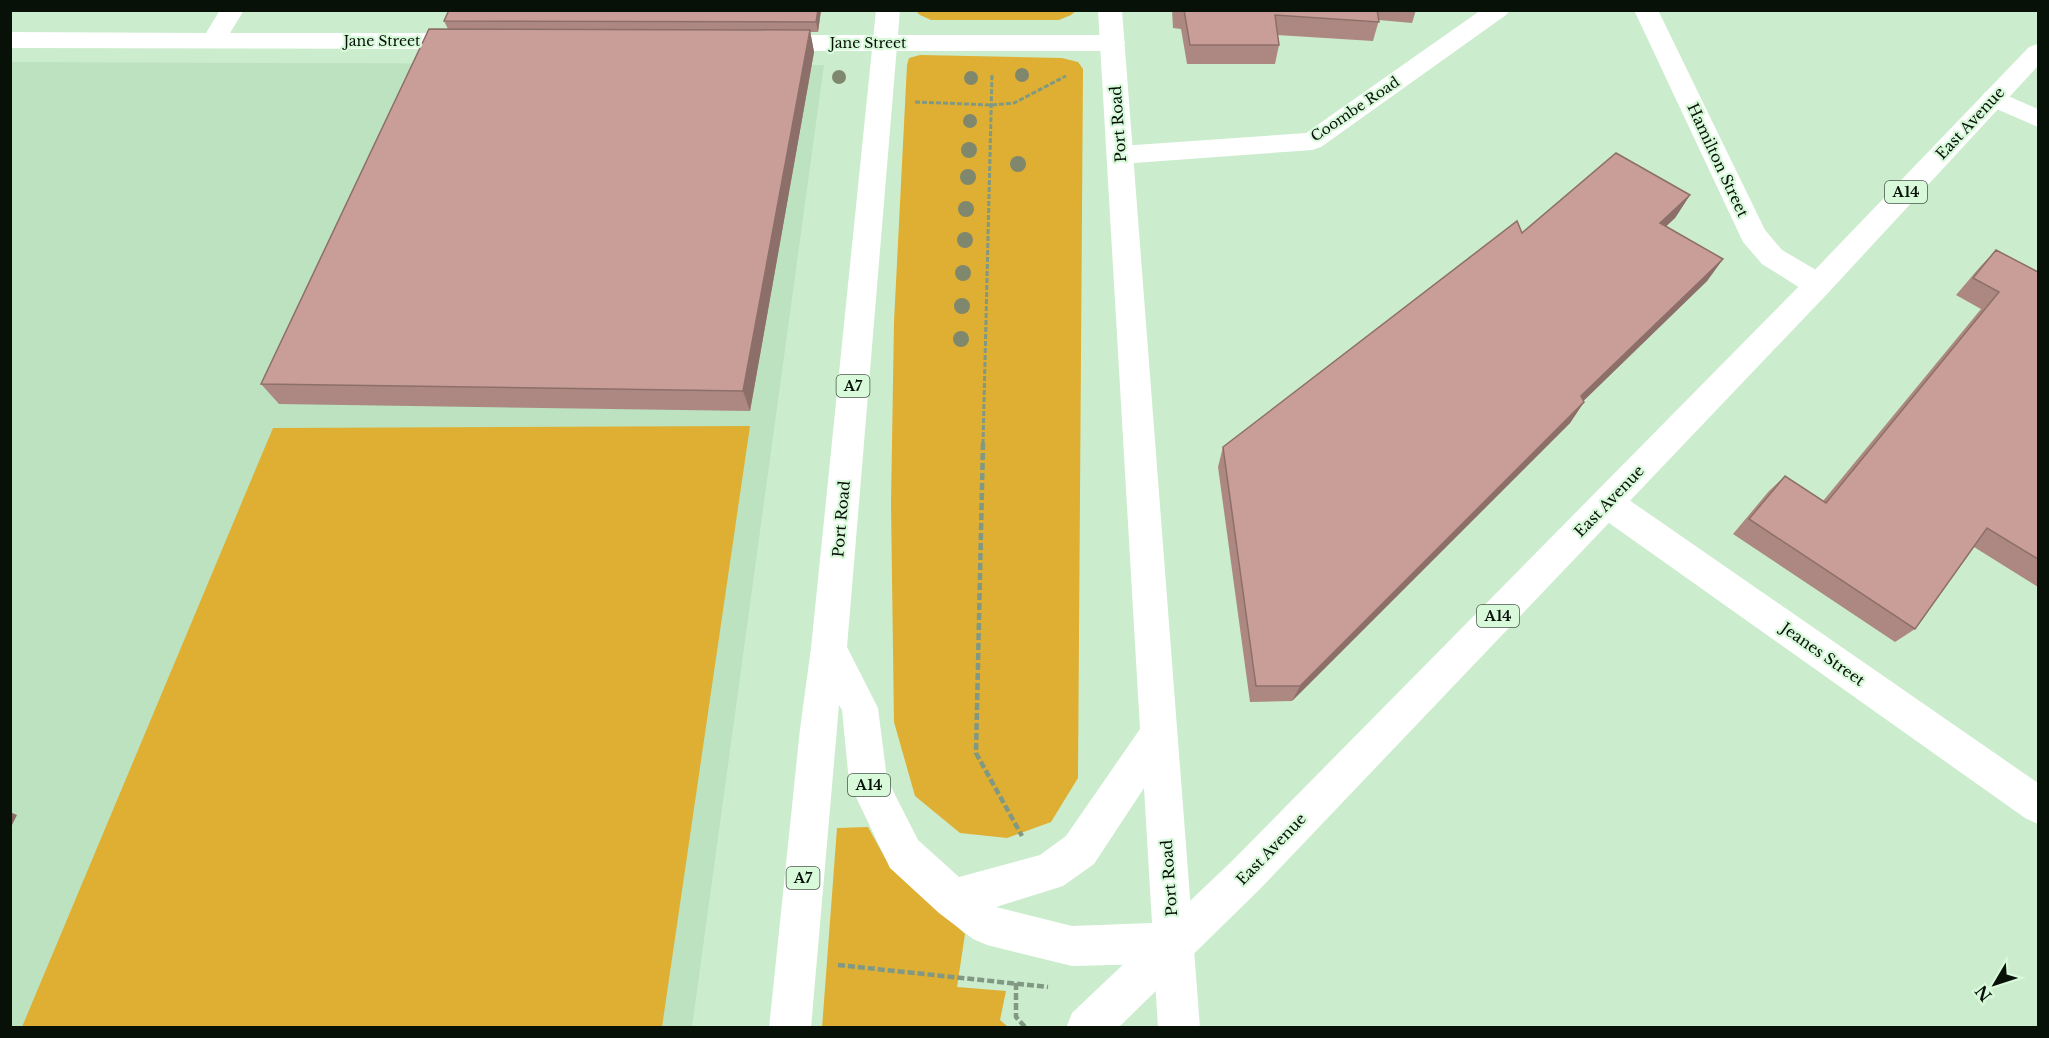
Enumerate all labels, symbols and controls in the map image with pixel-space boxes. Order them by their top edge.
street label: Jane Street [342,32,421,50]
street label: Jane Street [828,34,907,52]
street label: Coombe Road [1307,72,1403,145]
street label: East Avenue [1932,83,2008,163]
street label: Port Road [1106,85,1130,163]
street label: Hamilton Street [1683,100,1753,220]
road number: A14 [1885,181,1927,203]
road number: A7 [836,375,870,397]
street label: East Avenue [1570,461,1648,541]
street label: Port Road [828,480,854,558]
road number: A14 [1477,605,1519,627]
street label: Jeanes Street [1776,617,1869,690]
road number: A14 [848,774,890,796]
street label: East Avenue [1232,809,1310,889]
street label: Port Road [1157,839,1181,917]
road number: A7 [786,867,820,889]
north arrow [1965,954,2025,1014]
text: N [1971,981,1996,1006]

